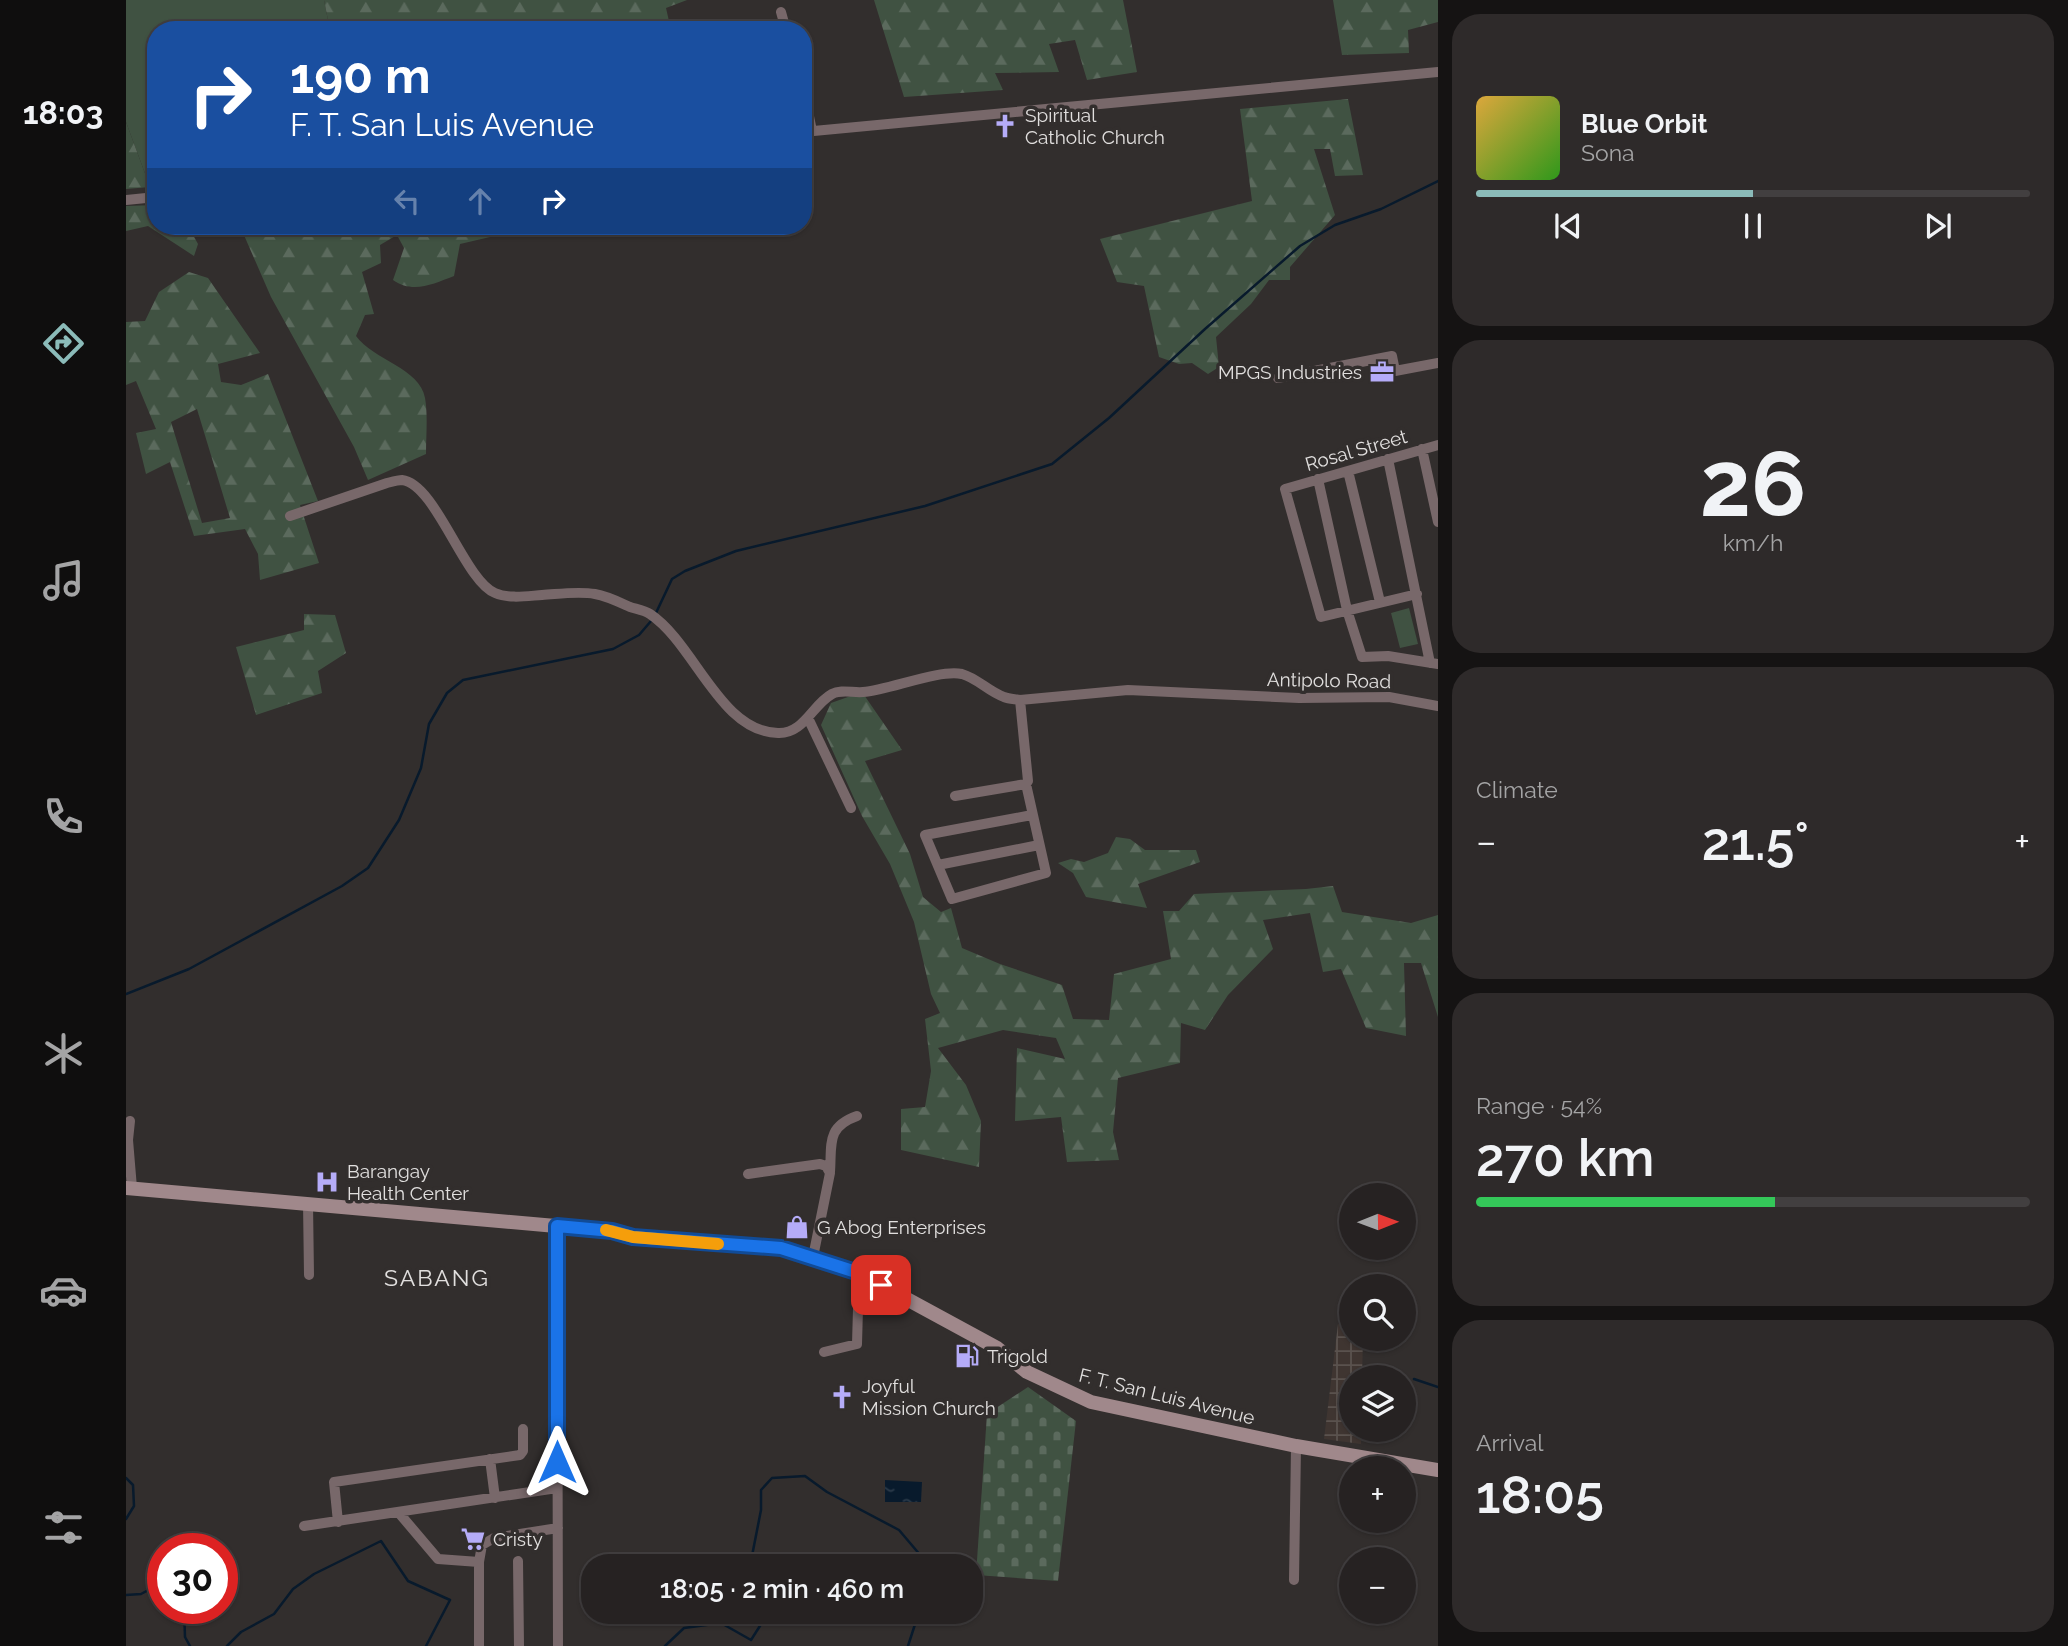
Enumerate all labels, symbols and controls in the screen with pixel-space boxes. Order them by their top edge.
text: 190 m [290,47,431,104]
icon: right [175,49,266,140]
text: 18:03 [23,94,103,131]
place label: Spiritual Catholic Church [1025,104,1165,148]
text: F. T. San Luis Avenue [290,106,594,143]
text: Blue Orbit [1581,109,1708,139]
church icon: Spiritual Catholic Church [991,112,1019,140]
text: Sona [1581,139,1635,166]
icon: left [388,182,426,220]
icon: ahead [461,182,499,220]
icon: right [534,182,572,220]
icon: previous [1549,207,1587,245]
icon: pause [1734,207,1772,245]
icon: next [1919,207,1957,245]
icon: directions [39,319,88,368]
office icon: MPGS Industries [1368,358,1396,386]
place label: MPGS Industries [1218,361,1362,383]
street label: Rosal Street [1302,425,1410,475]
text: 26 [1700,430,1806,537]
text: km/h [1723,529,1783,556]
icon: music [39,556,88,605]
street label: Antipolo Road [1267,668,1391,692]
text: Climate [1476,776,1558,803]
icon: phone [39,792,88,841]
text: 21.5° [1702,811,1809,872]
text: − [1476,819,1496,864]
text: + [2014,819,2030,864]
icon: climate [39,1029,88,1078]
text: Range · 54% [1476,1092,1602,1119]
text: 270 km [1476,1127,1655,1188]
place label: Barangay Health Center [347,1160,469,1204]
hospital icon: Barangay Health Center [313,1168,341,1196]
north arrow [1339,1183,1416,1260]
map controls [1339,1183,1416,1624]
shop icon: G Abog Enterprises [783,1213,811,1241]
place label: G Abog Enterprises [817,1216,986,1238]
pin [851,1255,911,1315]
district label: SABANG [384,1264,490,1291]
icon: car [39,1266,88,1315]
icon: arrive [862,1266,900,1304]
button: search [1339,1274,1416,1351]
fuel station icon: Trigold [953,1342,981,1370]
place label: Trigold [987,1345,1048,1367]
street label: F. T. San Luis Avenue [1077,1363,1257,1429]
button: layers [1339,1365,1416,1442]
place label: Joyful Mission Church [862,1375,996,1419]
church icon: Joyful Mission Church [828,1383,856,1411]
position arrow [520,1425,594,1499]
text: Arrival [1476,1429,1543,1456]
button: + [1339,1456,1416,1533]
text: 18:05 [1476,1464,1604,1525]
icon: filters [39,1503,88,1552]
supermarket icon: Cristy [459,1525,487,1553]
place label: Cristy [493,1528,543,1550]
speed limit sign: 30 [147,1533,238,1624]
button: − [1339,1547,1416,1624]
text: 18:05 · 2 min · 460 m [660,1574,904,1604]

